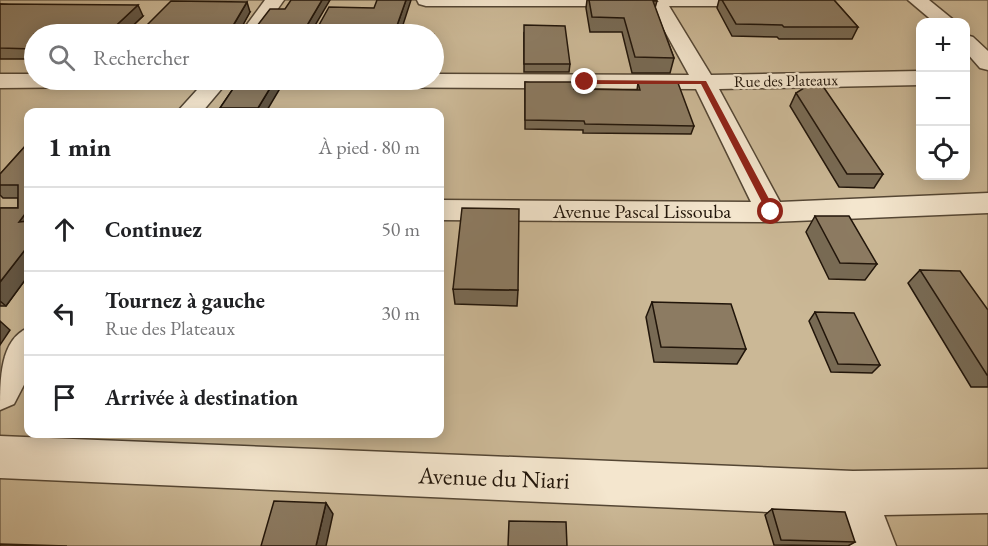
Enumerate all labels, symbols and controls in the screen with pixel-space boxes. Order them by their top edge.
map controls [916,18,970,180]
button: + [916,18,970,72]
search box [24,24,444,90]
icon: search [45,41,78,74]
text: Rechercher [93,43,189,72]
route end [571,68,597,94]
street label: Rue des Plateaux [734,69,838,92]
button: − [916,72,970,126]
button: locate [916,126,970,180]
text: 1 min [48,130,111,164]
text: À pied · 80 m [318,134,420,160]
street label: Avenue Pascal Lissouba [552,198,731,224]
route start [757,198,783,224]
icon: ahead [48,213,81,246]
text: Continuez [105,215,202,244]
text: 50 m [381,216,420,242]
text: Tournez à gauche [105,286,265,315]
icon: left [48,297,81,330]
text: 30 m [381,300,420,326]
text: Rue des Plateaux [105,315,235,341]
icon: arrive [48,381,81,414]
text: Arrivée à destination [105,383,298,412]
street label: Avenue du Niari [417,459,570,496]

